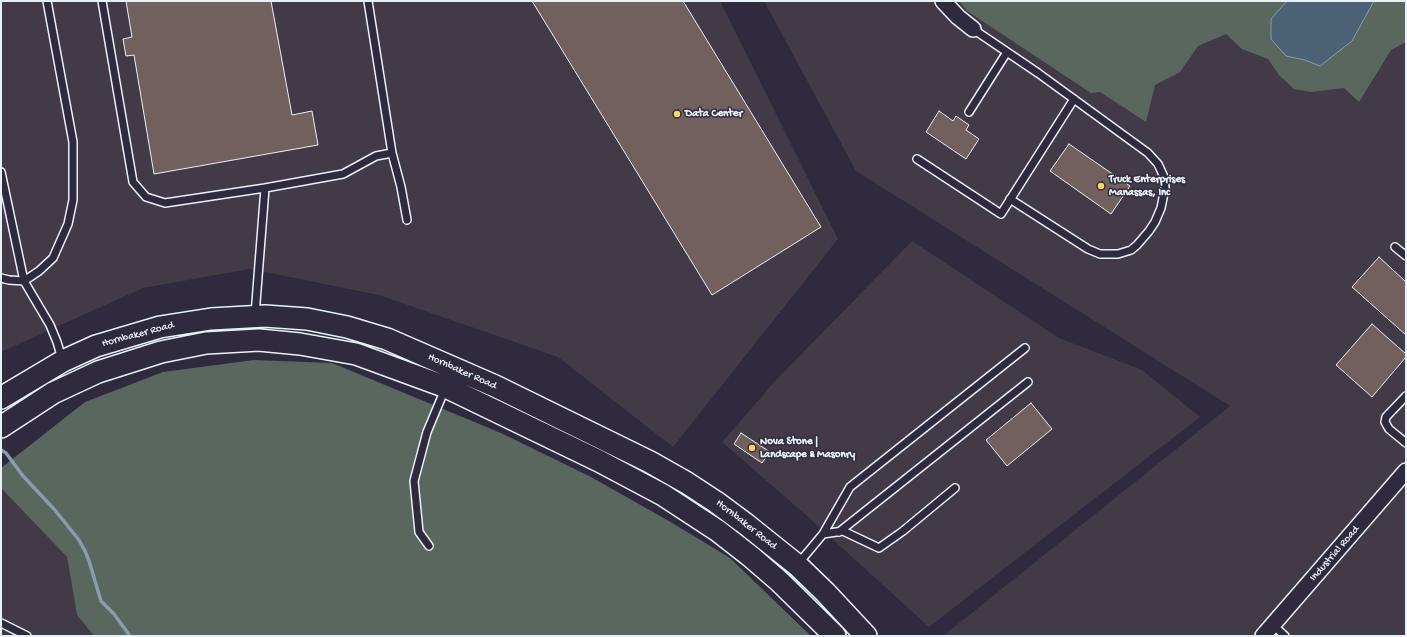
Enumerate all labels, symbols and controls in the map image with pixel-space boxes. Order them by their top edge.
place label: Data Center [685,107,742,121]
marker: Data Center [672,109,682,119]
place label: Truck Enterprises Manassas, Inc [1109,173,1185,199]
marker: Truck Enterprises Manassas, Inc [1096,181,1106,191]
street label: Hornbaker Road [100,319,176,351]
street label: Hornbaker Road [425,351,499,393]
place label: Nova Stone | Landscape & Masonry [760,435,855,461]
marker: Nova Stone | Landscape & Masonry [747,443,757,453]
street label: Hornbaker Road [713,497,779,553]
street label: Industrial Road [1307,523,1363,585]

